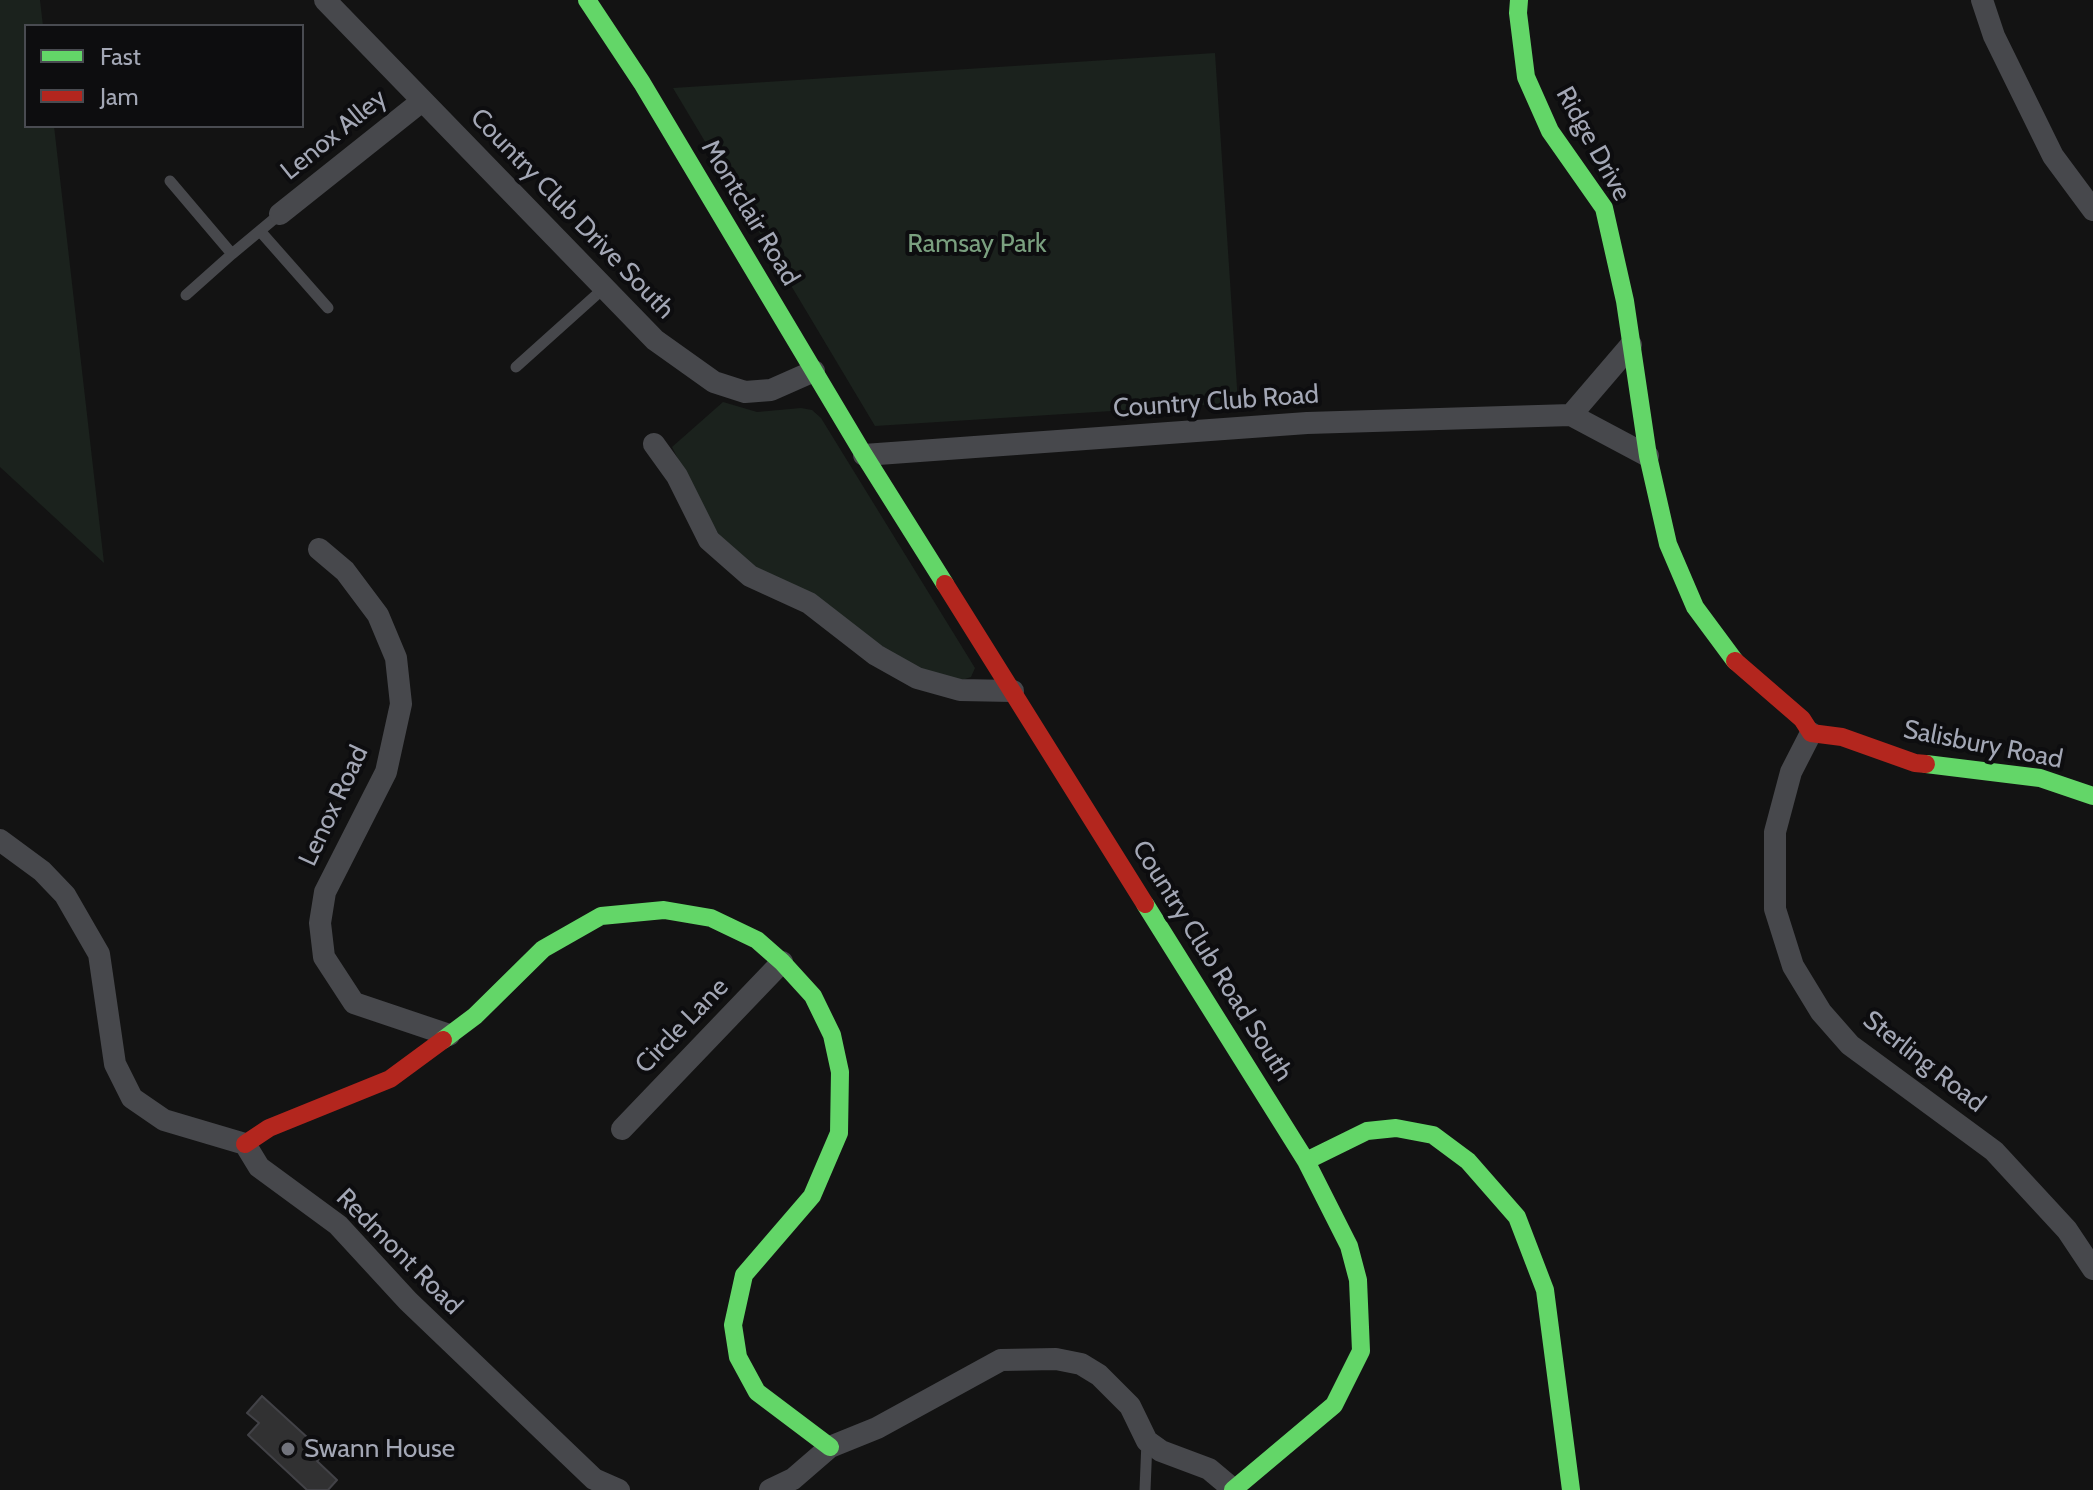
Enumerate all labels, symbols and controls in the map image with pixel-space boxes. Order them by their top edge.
legend [24,24,304,128]
text: Fast [100,42,141,71]
street label: Ridge Drive [1549,81,1637,207]
text: Jam [100,82,138,111]
street label: Lenox Alley [275,83,393,187]
street label: Country Club Drive South [464,102,680,326]
street label: Montclair Road [694,134,806,292]
park label: Ramsay Park [907,228,1047,260]
street label: Country Club Road [1112,379,1320,425]
street label: Salisbury Road [1901,714,2065,776]
street label: Lenox Road [293,741,375,871]
street label: Country Club Road South [1125,835,1299,1087]
street label: Circle Lane [629,972,735,1080]
street label: Sterling Road [1857,1005,1991,1119]
street label: Redmont Road [330,1183,468,1321]
place label: Swann House [304,1433,455,1465]
marker: Swann House [279,1440,297,1458]

